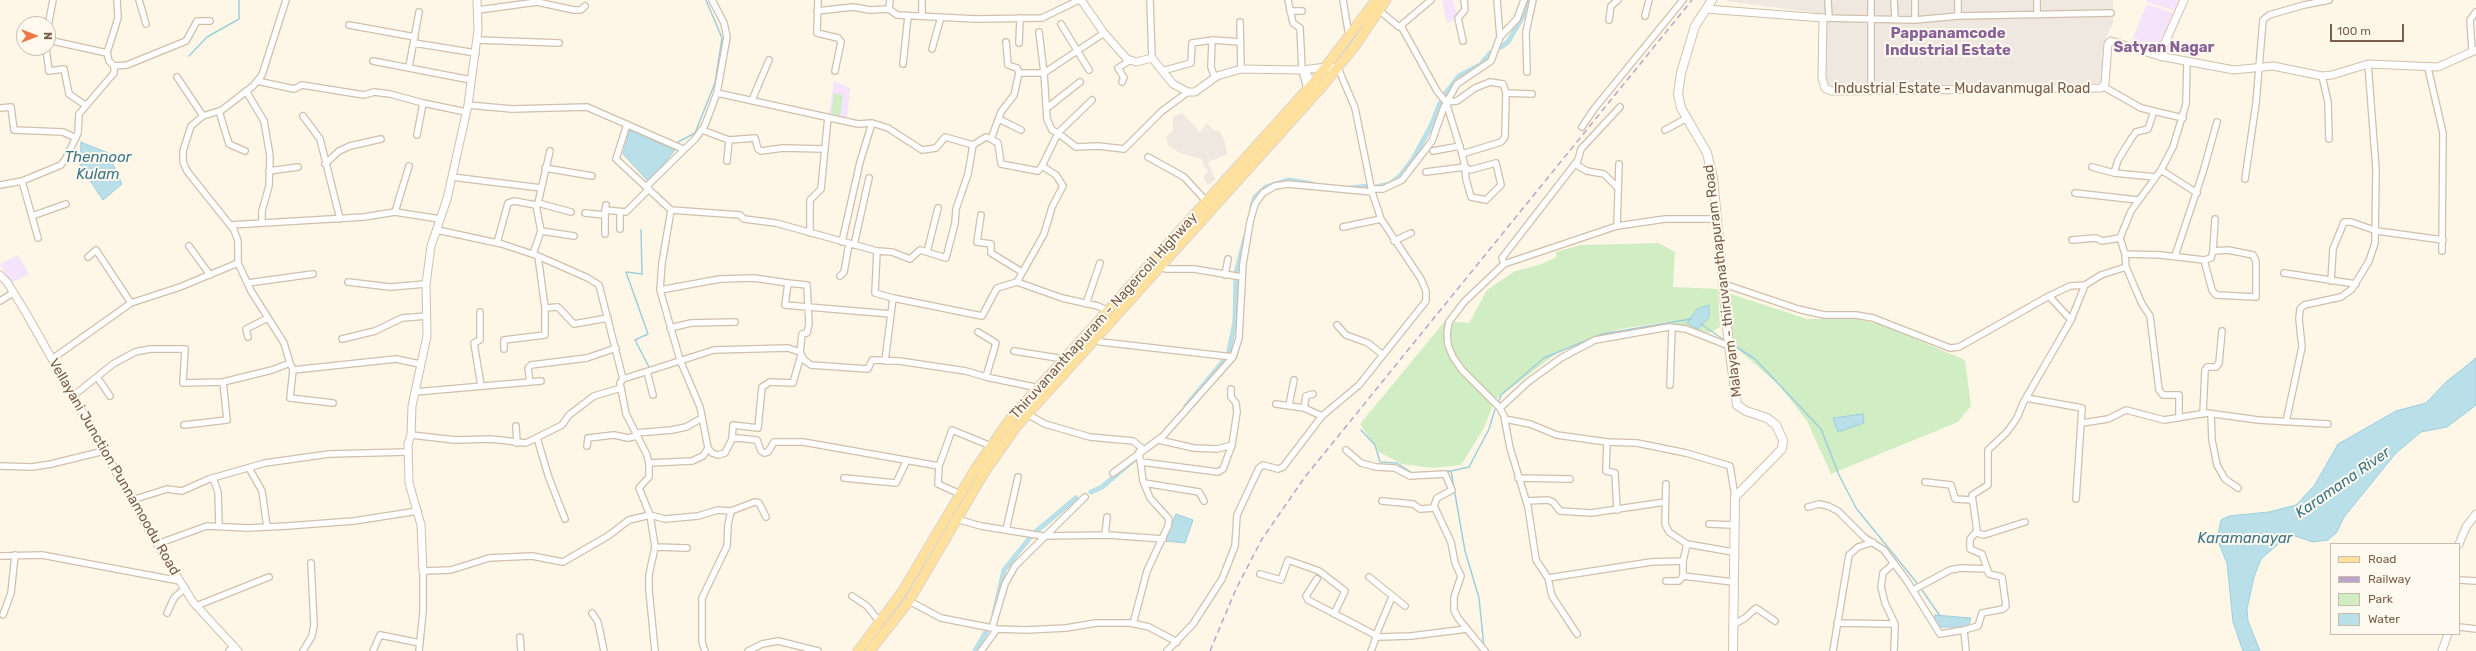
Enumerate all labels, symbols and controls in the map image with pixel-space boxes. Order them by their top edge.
north arrow [16,16,56,56]
scale bar [2332,16,2406,42]
text: 100 m [2337,24,2371,38]
district label: Pappanamcode Industrial Estate [1885,25,2011,60]
text: N [41,32,54,40]
district label: Satyan Nagar [2114,39,2214,57]
street label: Industrial Estate - Mudavanmugal Road [1834,81,2090,97]
water label: Thennoor Kulam [65,149,131,184]
street label: Malayam - thiruvanathapuram Road [1700,164,1746,398]
street label: Thiruvananthapuram - Nagercoil Highway [1007,209,1201,423]
street label: Vellayani Junction Punnamoodu Road [45,356,183,578]
water label: Karamana River [2292,444,2394,522]
water label: Karamanayar [2197,530,2293,548]
legend [2330,543,2460,635]
text: Road [2368,552,2396,566]
text: Railway [2368,572,2411,586]
text: Park [2368,592,2393,606]
text: Water [2368,612,2400,626]

